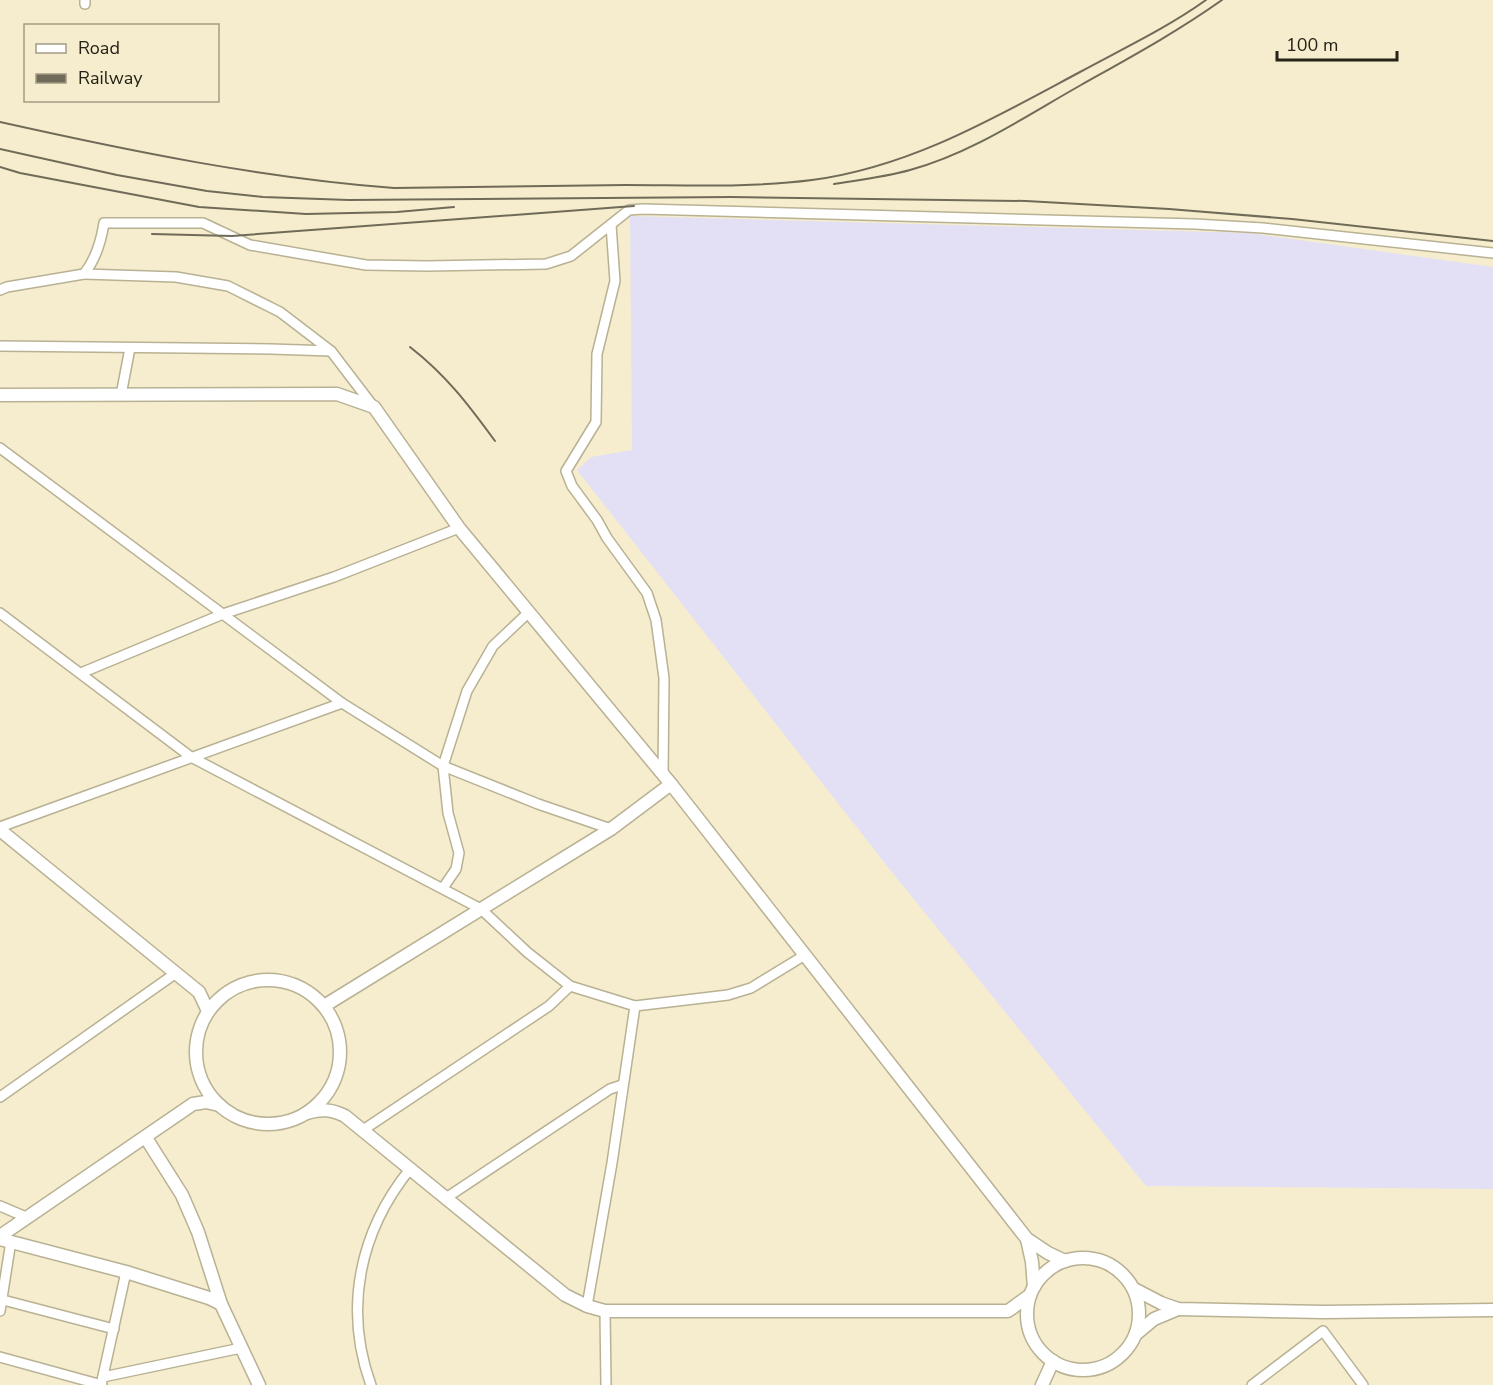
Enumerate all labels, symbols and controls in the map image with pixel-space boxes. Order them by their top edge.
legend [24,24,219,102]
scale bar [1277,24,1397,62]
text: 100 m [1286,33,1338,57]
text: Road [78,36,120,60]
text: Railway [78,66,143,90]

